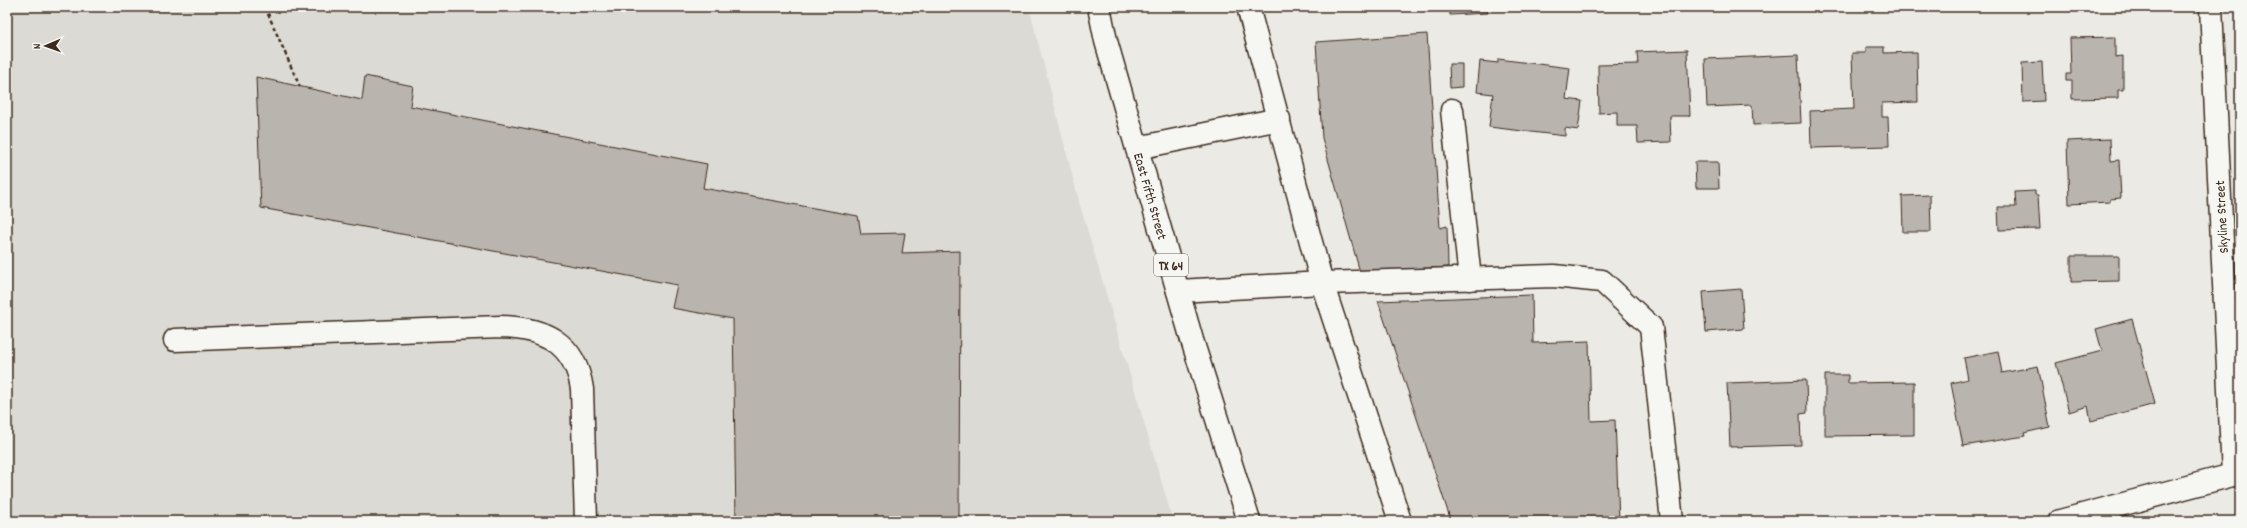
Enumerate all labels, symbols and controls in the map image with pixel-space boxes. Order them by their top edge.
north arrow [26,26,66,66]
text: N [30,43,46,49]
street label: East Fifth Street [1127,151,1171,242]
street label: Skyline Street [2211,180,2235,254]
road number: TX 64 [1154,254,1188,276]

